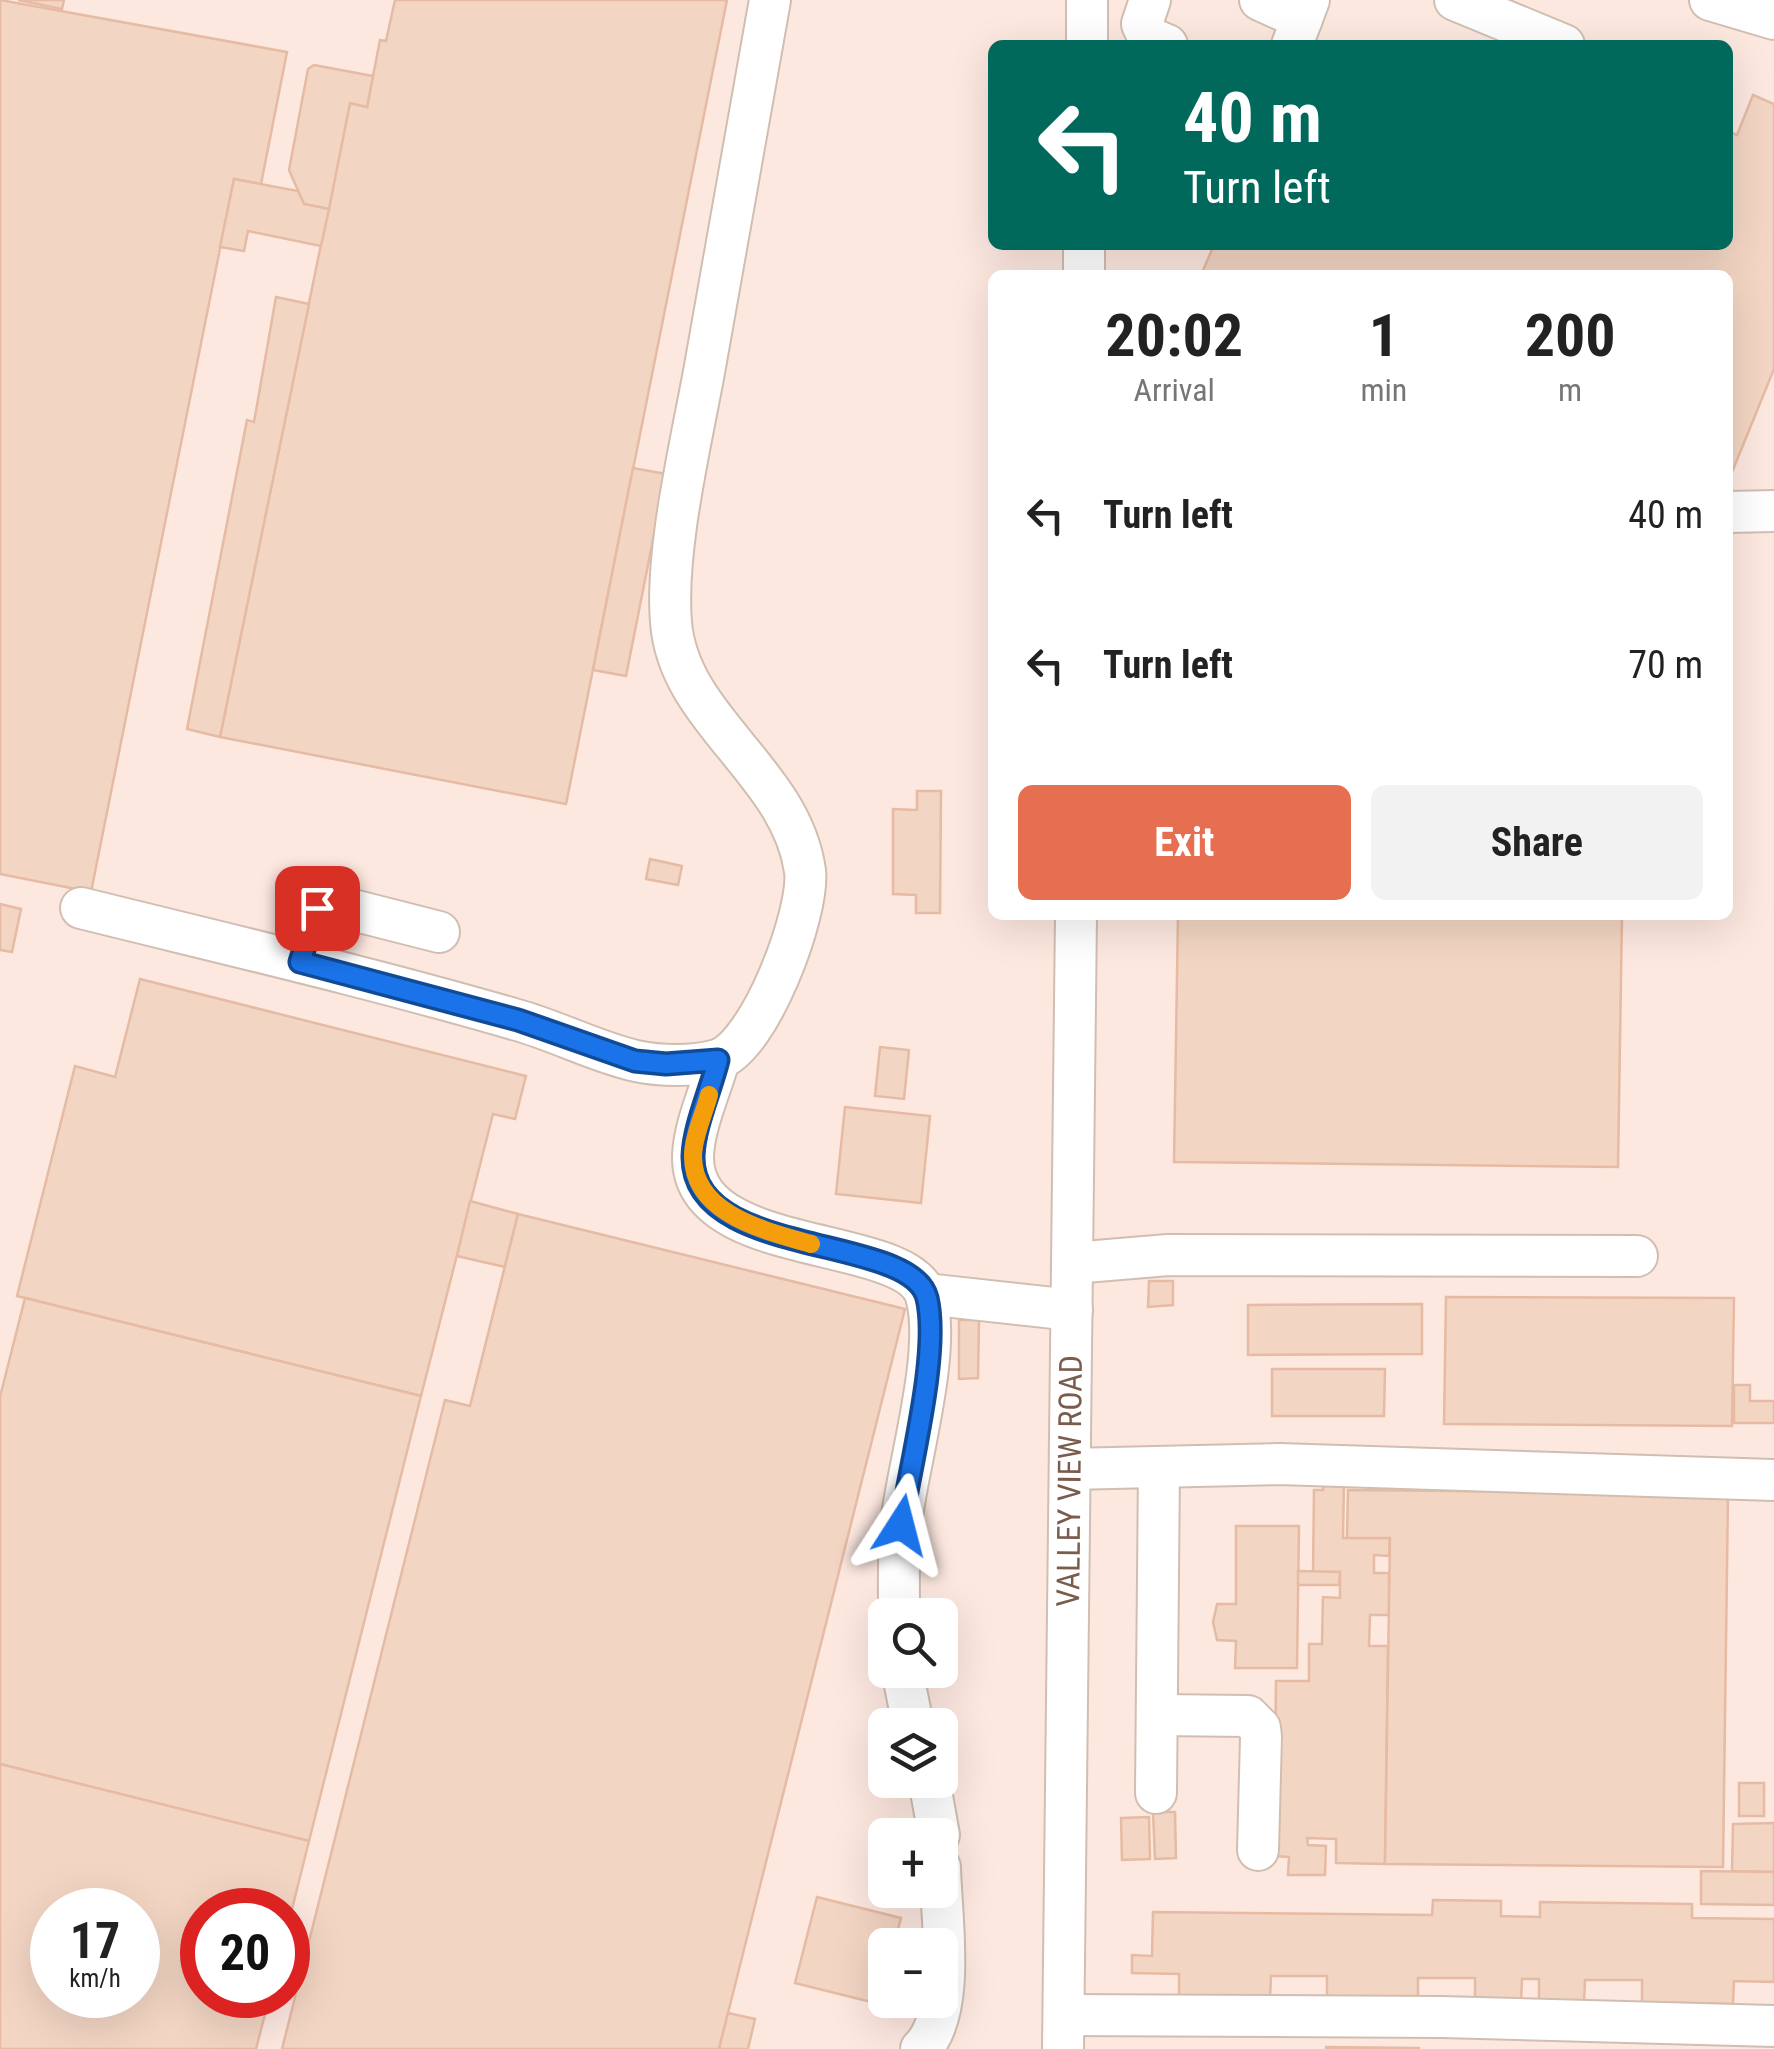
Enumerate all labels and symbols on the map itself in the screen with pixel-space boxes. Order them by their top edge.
pin [275,866,360,951]
street label: VALLEY VIEW ROAD [1049,1355,1090,1607]
position arrow [849,1473,953,1577]
speed limit sign: 20 [180,1888,310,2018]

